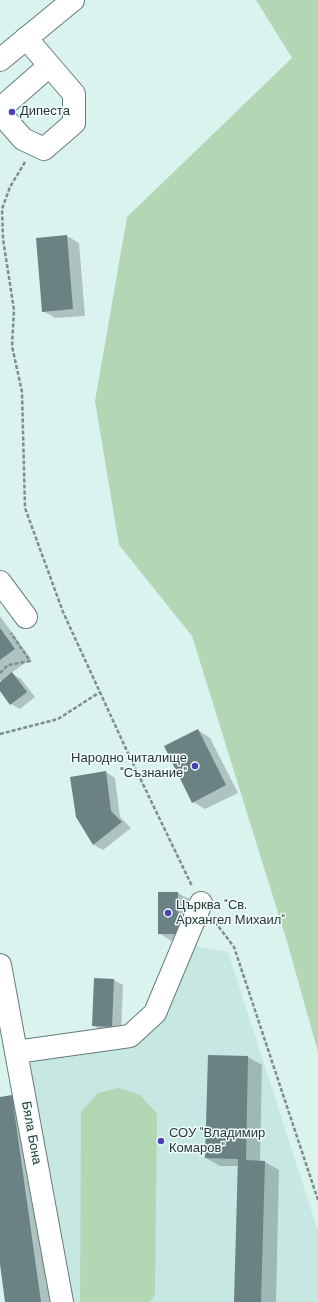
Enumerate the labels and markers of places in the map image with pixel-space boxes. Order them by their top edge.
place label: Дипеста [20,104,70,120]
marker: Дипеста [7,107,17,117]
place label: Народно читалище "Съзнание" [71,751,187,782]
marker: Народно читалище "Съзнание" [190,761,200,771]
place label: Църква "Св. Архангел Михаил" [176,898,285,929]
marker: Църква "Св. Архангел Михаил" [163,908,173,918]
place label: СОУ "Владимир Комаров" [169,1126,265,1157]
marker: СОУ "Владимир Комаров" [156,1136,166,1146]

